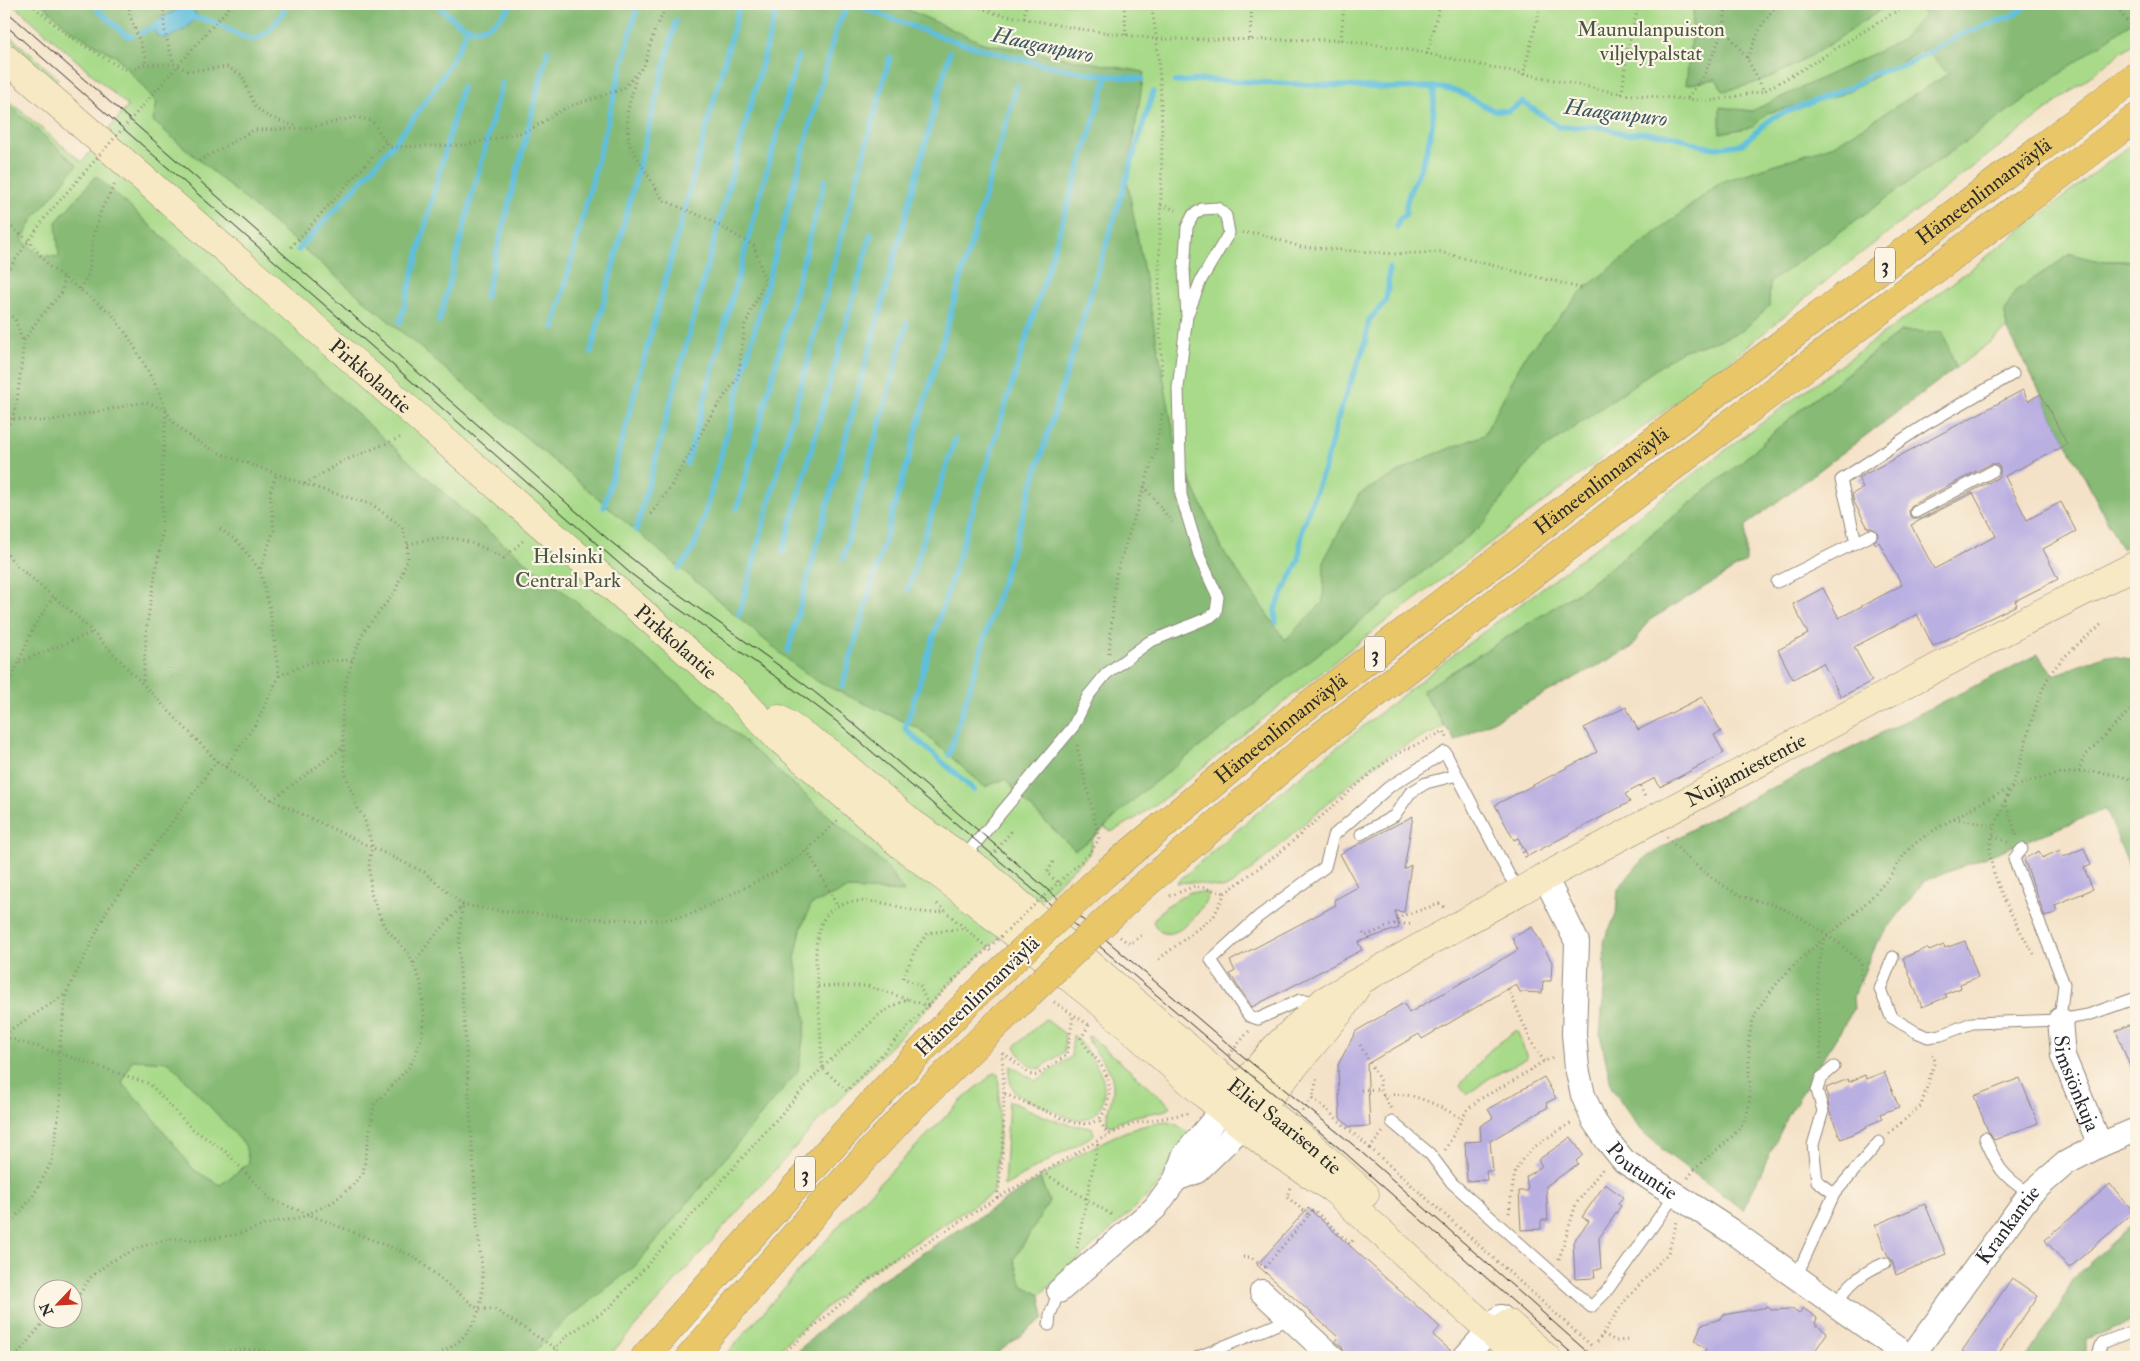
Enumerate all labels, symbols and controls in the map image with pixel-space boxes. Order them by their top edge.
park label: Maunulanpuiston viljelypalstat [1577,16,1725,67]
water label: Haaganpuro [988,20,1097,69]
water label: Haaganpuro [1562,93,1669,133]
street label: Hämeenlinnanväylä [1911,131,2058,251]
road number: 3 [1875,248,1895,282]
street label: Pirkkolantie [323,333,417,420]
street label: Hämeenlinnanväylä [1529,421,1675,541]
park label: Helsinki Central Park [515,543,621,594]
street label: Pirkkolantie [629,599,723,686]
road number: 3 [1365,636,1385,672]
street label: Hämeenlinnanväylä [1209,667,1353,790]
street label: Nuijamiestentie [1681,727,1811,814]
street label: Hämeenlinnanväylä [909,930,1046,1063]
street label: Simsiönkuja [2047,1034,2106,1136]
street label: Eliel Saarisen tie [1222,1073,1347,1181]
street label: Poutuntie [1600,1137,1683,1207]
road number: 3 [795,1156,815,1192]
street label: Krankantie [1970,1179,2046,1270]
north arrow [32,1278,82,1328]
text: N [36,1300,57,1319]

